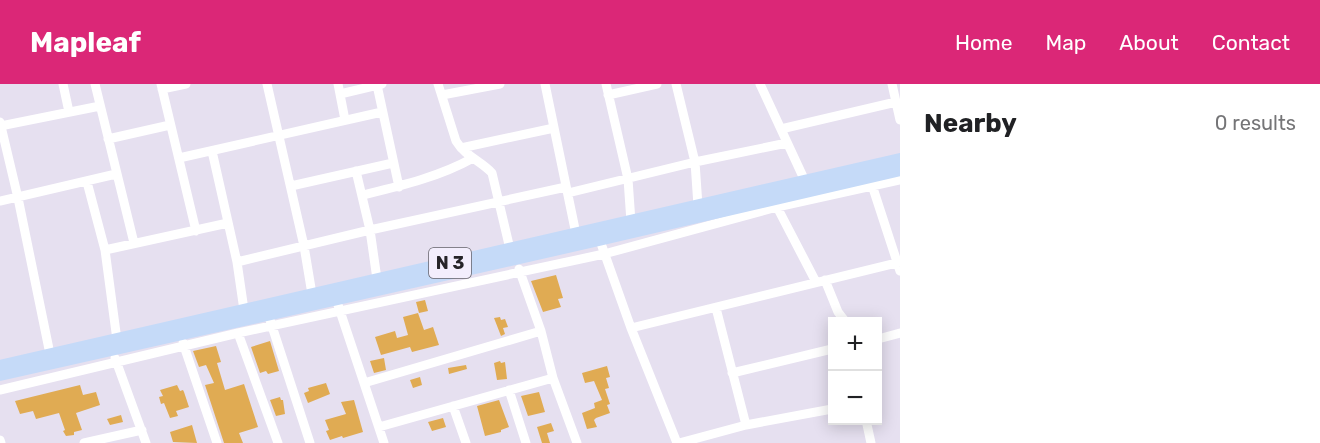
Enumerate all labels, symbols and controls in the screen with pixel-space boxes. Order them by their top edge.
text: Mapleaf [30,26,141,59]
text: Home [955,30,1012,55]
text: Map [1045,30,1086,55]
text: About [1119,30,1179,55]
text: Contact [1212,30,1290,55]
text: Nearby [924,108,1017,139]
text: 0 results [1215,111,1296,135]
road number: N 3 [429,248,471,278]
map controls [828,317,882,425]
button: + [828,317,882,371]
button: − [828,371,882,425]

